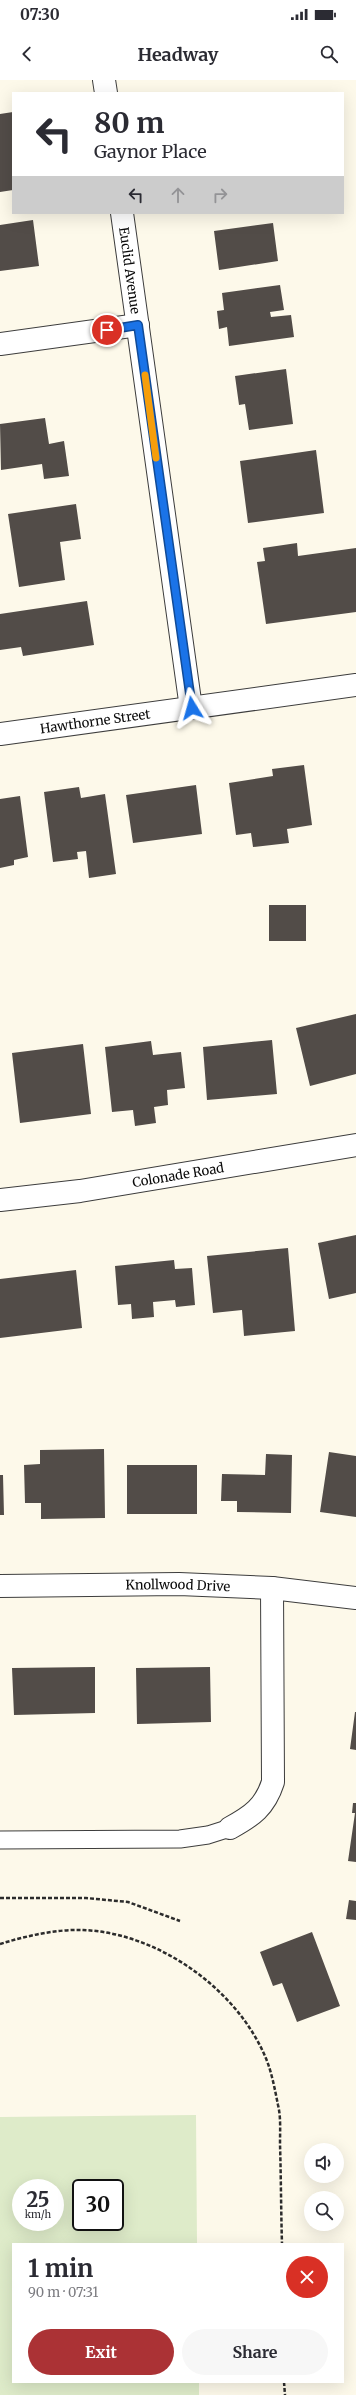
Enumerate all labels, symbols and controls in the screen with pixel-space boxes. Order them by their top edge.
text: 07:30 [20,5,60,24]
icon: back [16,43,38,65]
text: Headway [137,43,219,66]
icon: search [318,43,340,65]
text: 80 m [94,105,165,141]
icon: left [28,108,80,160]
text: Gaynor Place [94,140,207,163]
icon: left [125,184,147,206]
icon: ahead [167,184,189,206]
icon: right [209,184,231,206]
street label: Euclid Avenue [116,226,144,315]
pin [90,313,124,347]
icon: arrive [96,319,118,341]
position arrow [171,687,213,729]
street label: Hawthorne Street [39,705,151,737]
street label: Colonade Road [131,1159,225,1191]
street label: Knollwood Drive [125,1575,231,1595]
map controls [304,2143,344,2231]
button: sound [304,2143,344,2183]
speed limit sign: 30 [72,2179,124,2231]
text: 25 [27,2187,49,2212]
button: search [304,2191,344,2231]
text: km/h [25,2208,51,2221]
text: 1 min [28,2253,93,2284]
button: close [286,2256,328,2298]
text: 90 m · 07:31 [28,2284,98,2301]
button: Exit [28,2329,174,2375]
button: Share [182,2329,328,2375]

